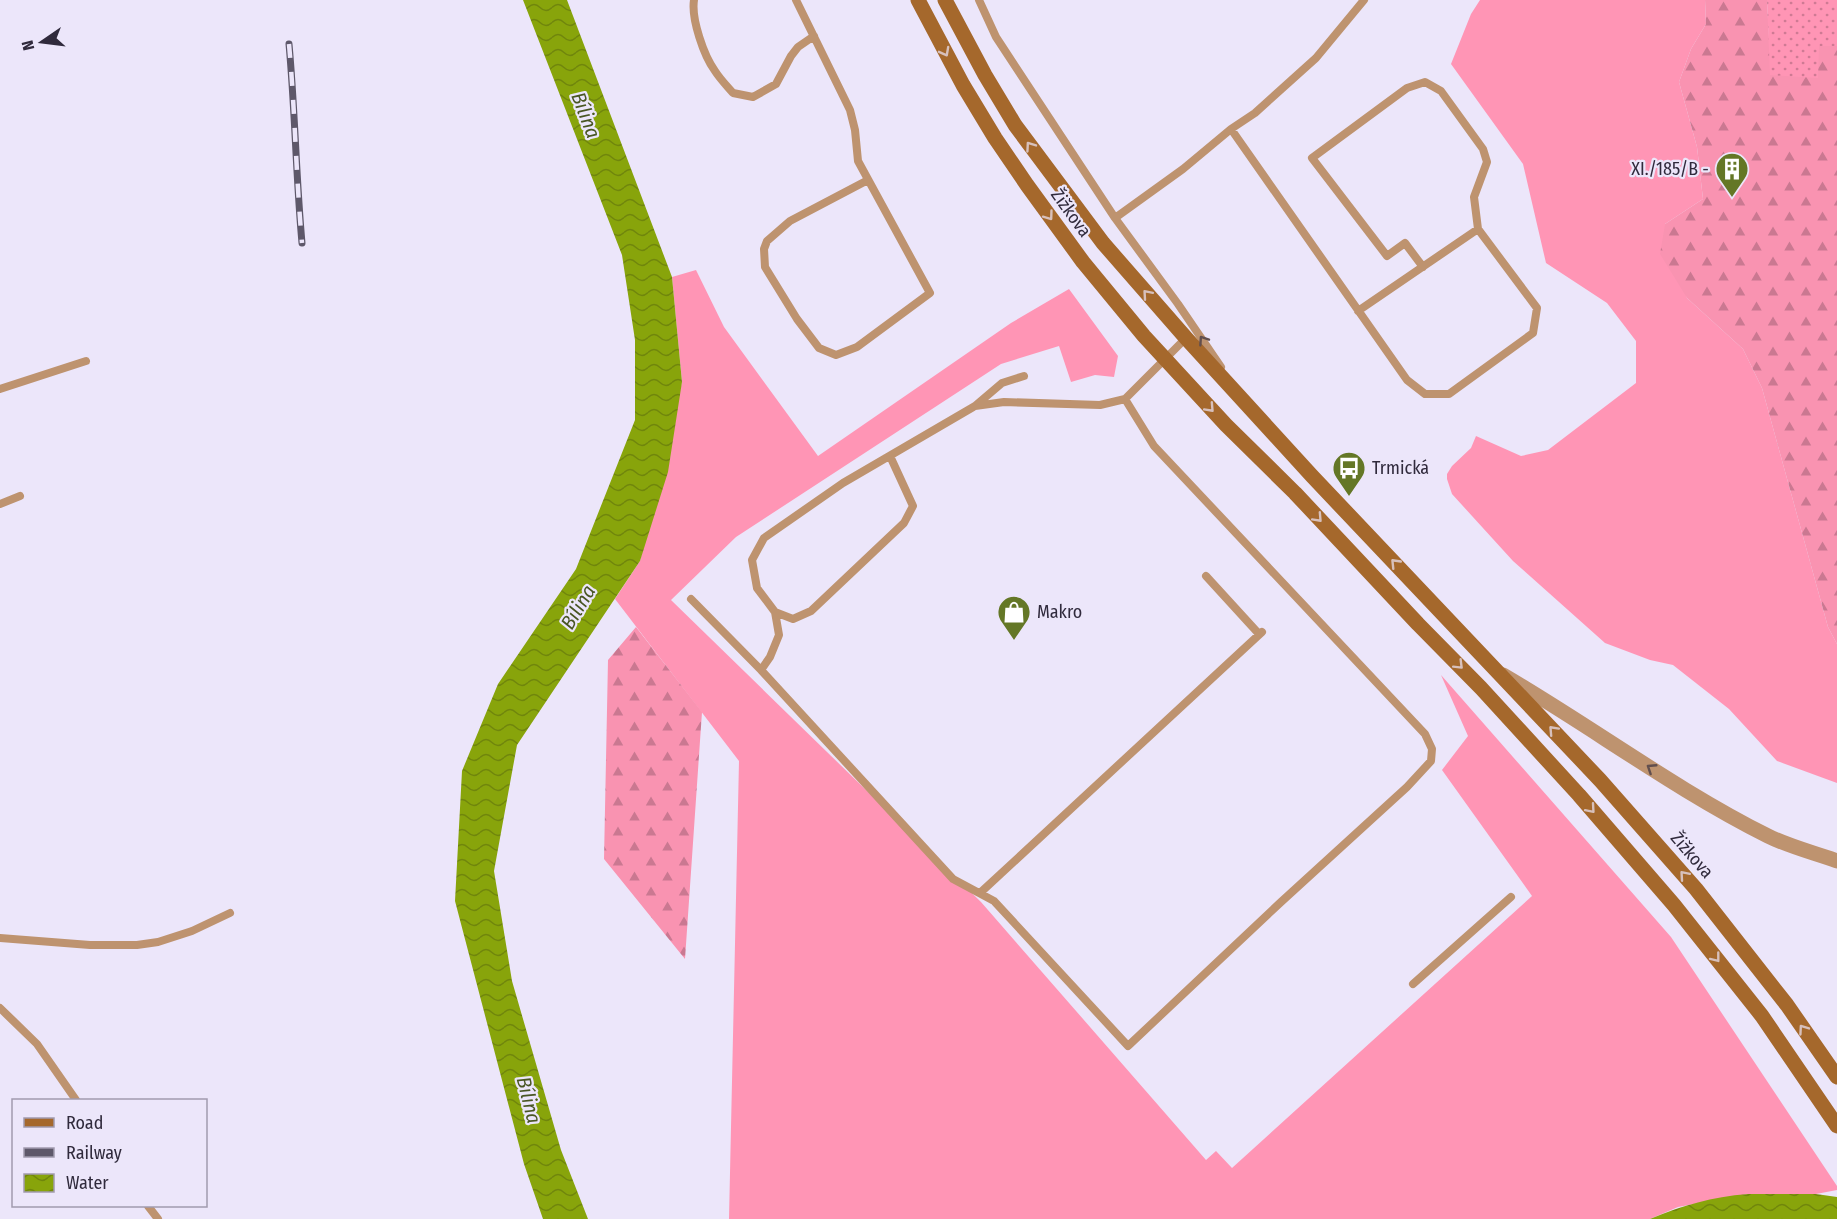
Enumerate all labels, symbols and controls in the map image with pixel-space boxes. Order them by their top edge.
north arrow [12,12,72,72]
text: N [18,39,38,52]
one-way arrow [938,45,949,56]
water label: Bílina [566,89,606,141]
one-way arrow [1026,141,1037,152]
building icon: XI./185/B - [1714,151,1750,198]
place label: XI./185/B - [1631,158,1709,180]
street label: Žižkova [1046,185,1096,242]
one-way arrow [1042,210,1053,221]
one-way arrow [1143,290,1154,301]
one-way arrow [1199,336,1210,347]
one-way arrow [1202,400,1213,411]
bus stop icon: Trmická [1331,450,1367,497]
place label: Trmická [1372,457,1429,479]
one-way arrow [1311,511,1322,521]
one-way arrow [1391,559,1402,570]
water label: Bílina [556,581,600,633]
shop icon: Makro [996,594,1032,641]
place label: Makro [1037,601,1082,623]
one-way arrow [1452,659,1463,669]
one-way arrow [1550,726,1561,737]
one-way arrow [1647,763,1657,775]
one-way arrow [1584,802,1595,813]
street label: Žižkova [1666,827,1718,883]
one-way arrow [1680,871,1691,882]
one-way arrow [1709,951,1720,962]
one-way arrow [1799,1025,1810,1036]
water label: Bílina [512,1074,546,1126]
legend [12,1099,207,1207]
text: Road [66,1112,103,1134]
text: Railway [66,1142,122,1164]
text: Water [66,1172,109,1194]

